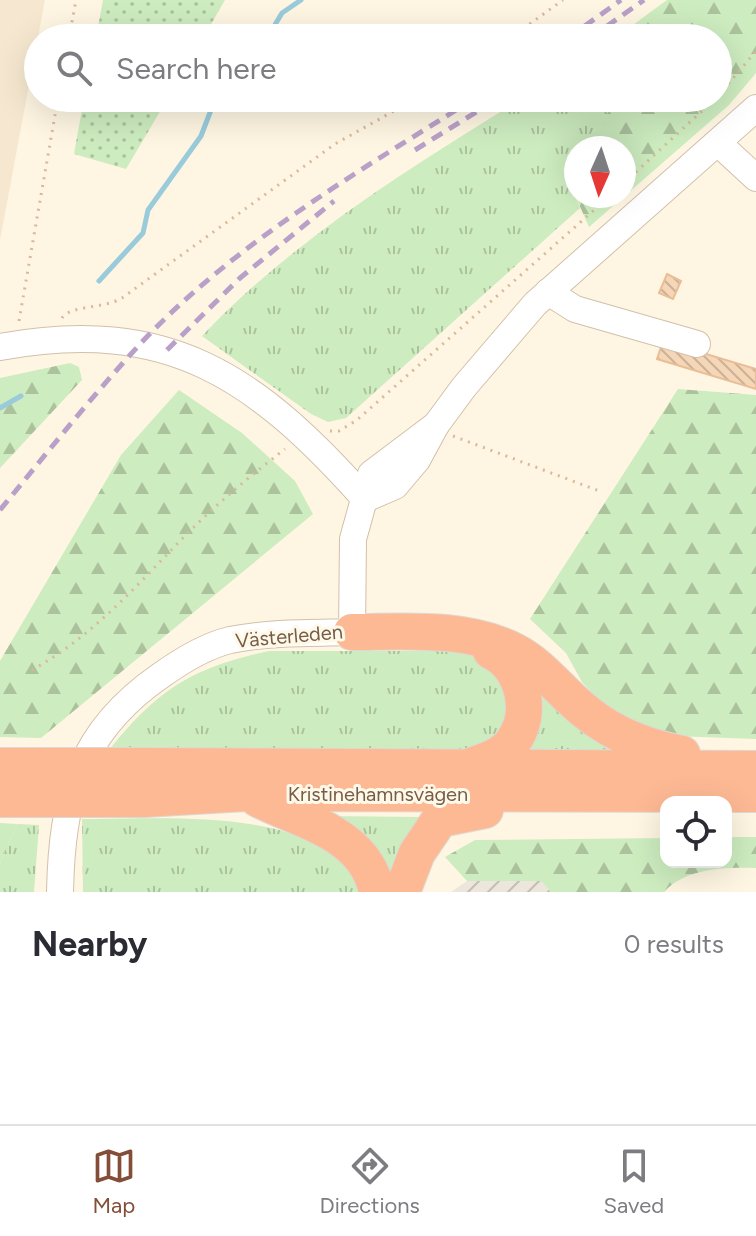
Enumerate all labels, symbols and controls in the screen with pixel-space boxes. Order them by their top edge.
search box [24,24,732,112]
icon: search [52,46,96,90]
text: Search here [116,50,276,87]
north arrow [564,136,636,208]
street label: Västerleden [234,619,344,653]
street label: Kristinehamnsvägen [288,782,468,806]
map controls [660,796,732,868]
button: locate [660,796,732,868]
text: Nearby [32,924,147,965]
text: 0 results [624,928,724,960]
tab: Map [92,1144,136,1219]
tab: Directions [320,1144,420,1219]
tab: Saved [603,1144,664,1219]

